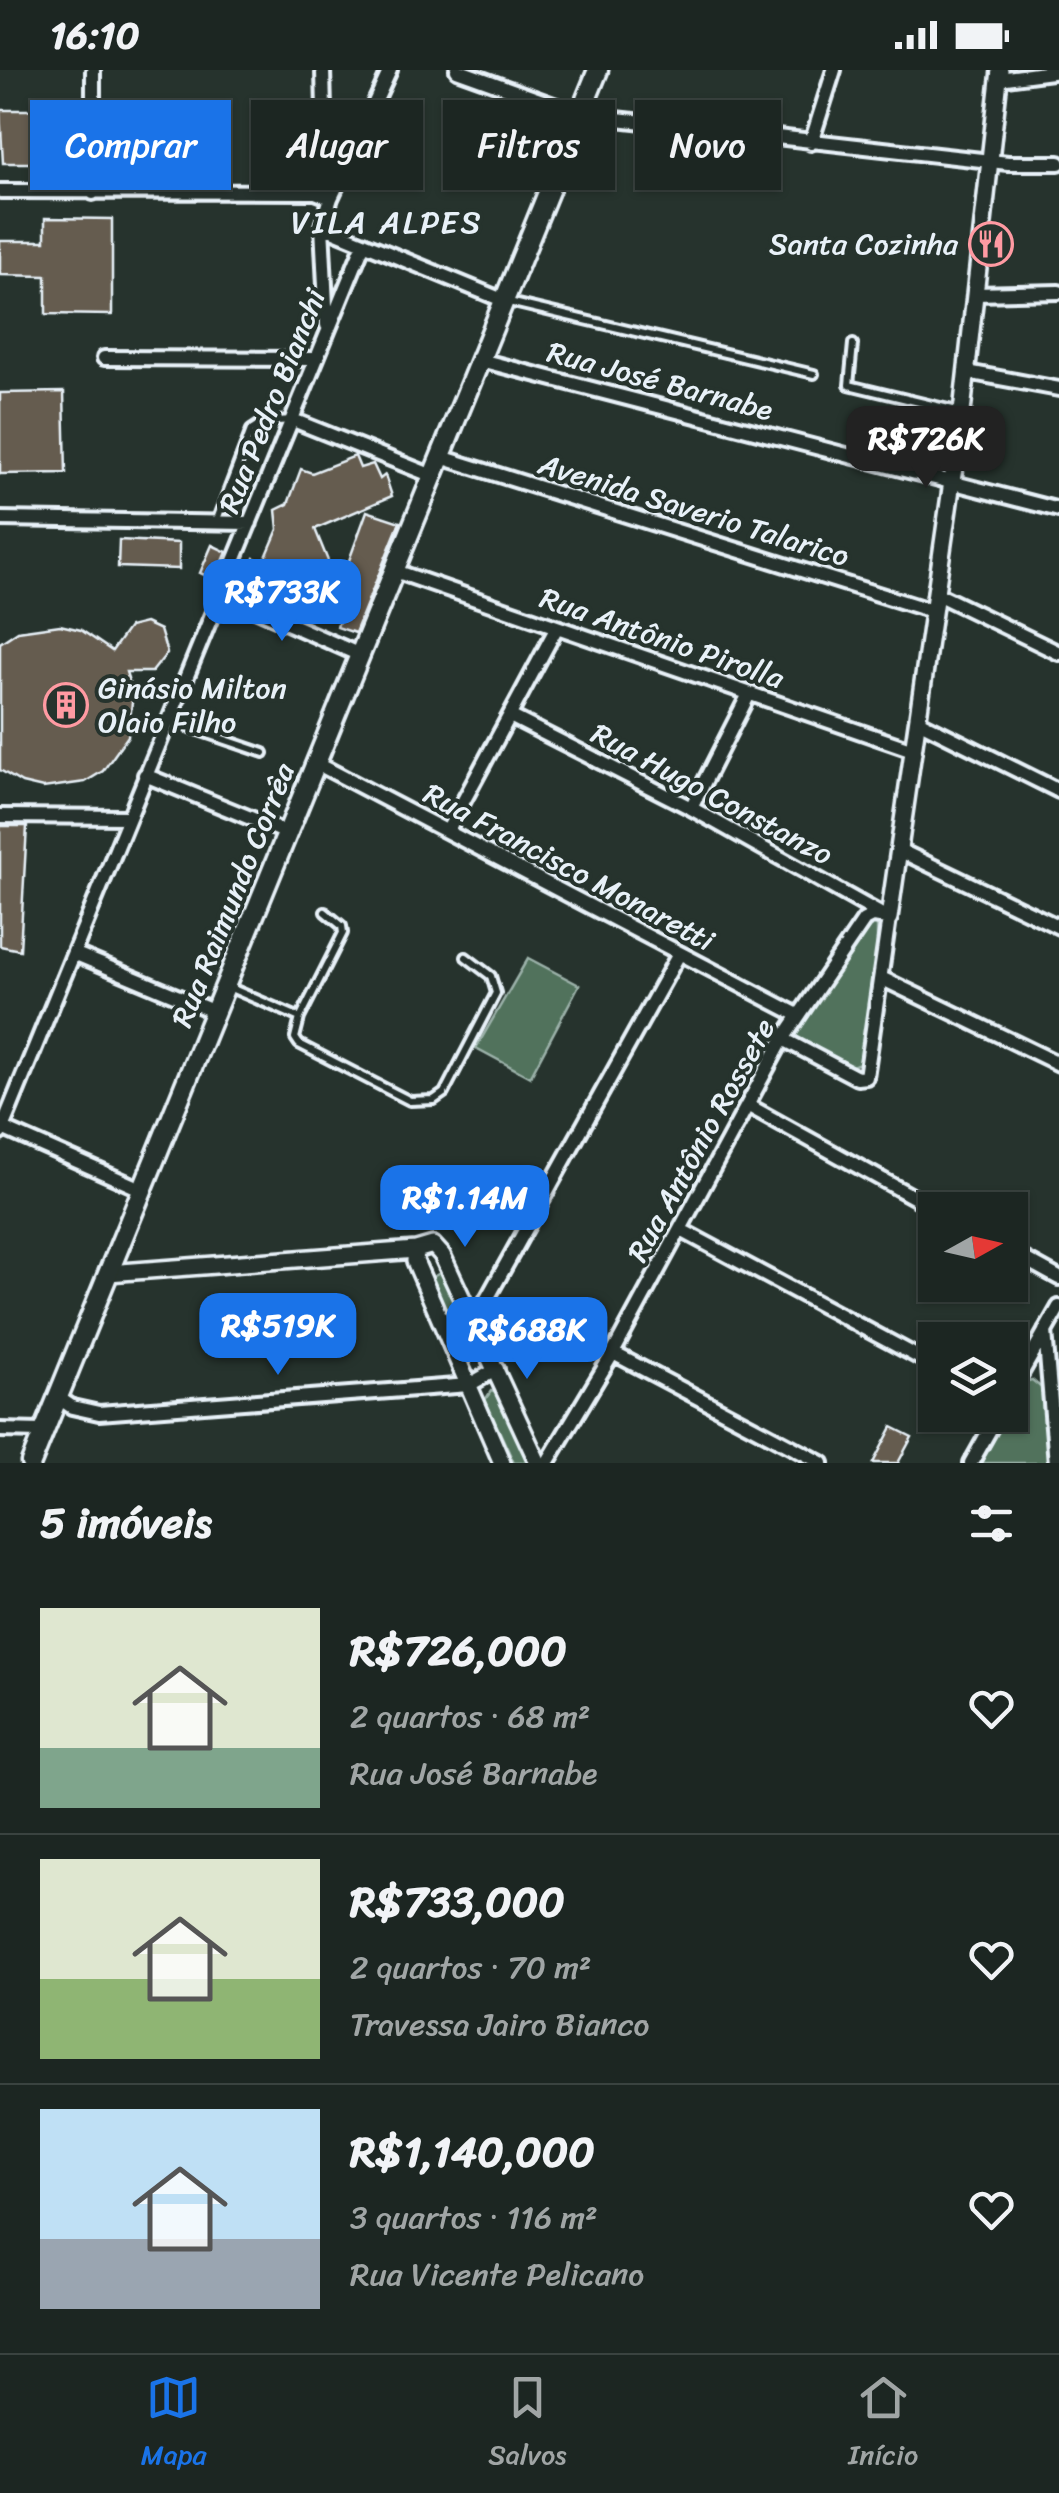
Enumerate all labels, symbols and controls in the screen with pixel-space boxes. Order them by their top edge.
text: 16:10 [50,2,140,69]
chip: Comprar [30,100,231,190]
chip: Alugar [251,100,423,190]
chip: Filtros [443,100,615,190]
chip: Novo [635,100,781,190]
district label: VILA ALPES [291,194,483,251]
place label: Santa Cozinha [769,217,959,271]
restaurant icon: Santa Cozinha [968,221,1014,267]
street label: Rua Pedro Bianchi [202,279,342,522]
street label: Rua José Barnabe [541,325,779,437]
pin: R$726K [845,406,1007,491]
text: R$726K [868,410,984,467]
street label: Avenida Saverio Talarico [531,437,856,583]
pin: R$733K [201,559,363,644]
text: R$733K [225,563,339,620]
street label: Rua Antônio Pirolla [533,571,792,705]
place label: Ginásio Milton Olaio Filho [98,661,287,749]
building icon: Ginásio Milton Olaio Filho [43,682,89,728]
street label: Rua Hugo Constanzo [581,707,843,881]
street label: Rua Raimundo Corrêa [155,754,311,1036]
street label: Rua Francisco Monaretti [413,767,725,967]
street label: Rua Antônio Rossete [611,1008,791,1272]
pin: R$1.14M [373,1165,557,1250]
text: R$1.14M [402,1169,528,1226]
north arrow [918,1192,1028,1302]
map controls [918,1192,1028,1432]
pin: R$519K [197,1293,359,1378]
text: R$519K [221,1297,335,1354]
pin: R$688K [446,1297,608,1382]
text: R$688K [468,1301,586,1358]
button: layers [918,1322,1028,1432]
text: 5 imóveis [40,1486,212,1560]
icon: filters [964,1496,1019,1551]
text: R$726,000 [350,1614,567,1688]
icon: home [120,1648,240,1768]
icon: heart [964,1681,1019,1736]
text: 2 quartos · 68 m² [350,1688,590,1745]
text: Rua José Barnabe [350,1745,597,1802]
text: R$733,000 [350,1865,565,1939]
icon: home [120,1899,240,2019]
icon: heart [964,1932,1019,1987]
text: 2 quartos · 70 m² [350,1939,591,1996]
text: Travessa Jairo Bianco [350,1996,649,2053]
text: R$1,140,000 [350,2115,595,2189]
icon: home [120,2149,240,2269]
icon: heart [964,2182,1019,2237]
text: 3 quartos · 116 m² [350,2189,598,2246]
text: Rua Vicente Pelicano [350,2246,644,2303]
tab: Mapa [141,2370,207,2479]
tab: Salvos [488,2370,567,2479]
tab: Início [848,2370,918,2479]

